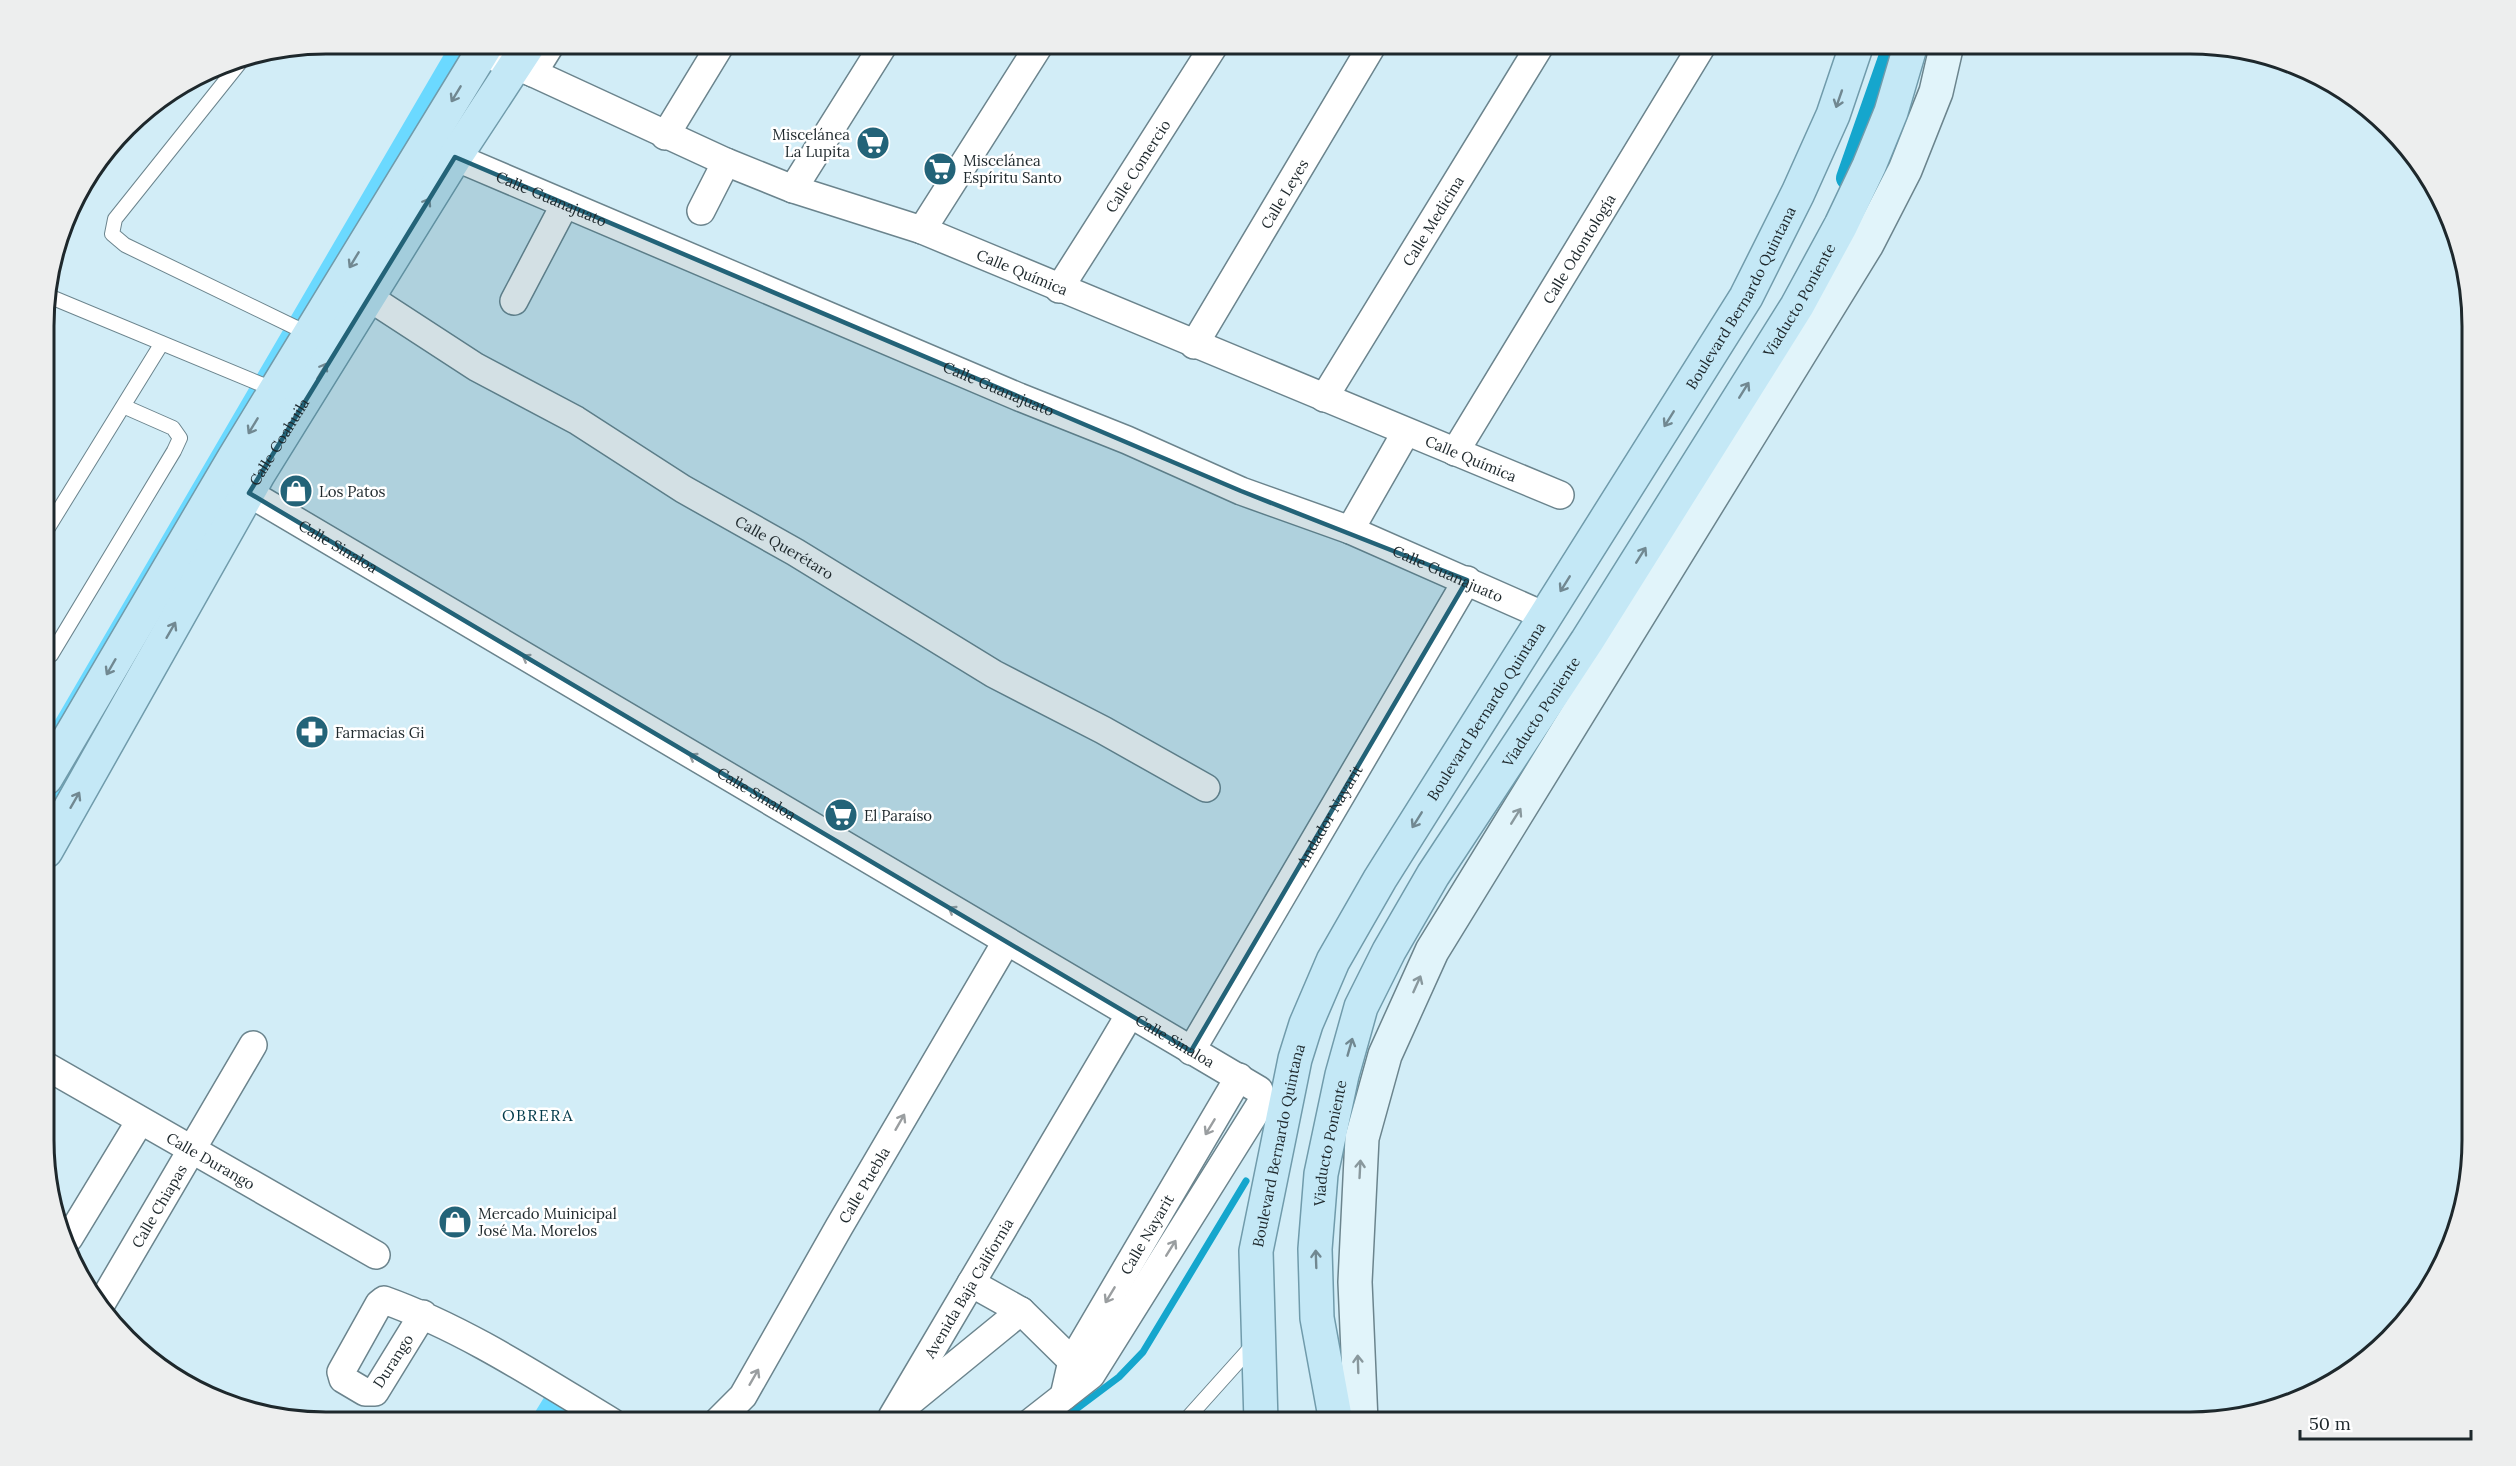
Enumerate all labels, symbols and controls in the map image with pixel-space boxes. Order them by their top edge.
one-way arrow [450,85,463,102]
one-way arrow [1832,89,1843,108]
street label: Calle Comercio [1101,116,1174,216]
place label: Miscelánea La Lupita [772,125,850,161]
supermarket icon: Miscelánea La Lupita [855,125,891,161]
supermarket icon: Miscelánea Espíritu Santo [922,151,958,187]
place label: Miscelánea Espíritu Santo [963,151,1062,187]
street label: Calle Leyes [1256,155,1312,232]
street label: Calle Guanajuato [493,166,610,230]
street label: Calle Medicina [1398,172,1468,269]
street label: Calle Odontología [1538,190,1619,307]
one-way arrow [420,198,432,215]
street label: Boulevard Bernardo Quintana [1681,203,1799,393]
street label: Viaducto Poniente [1758,240,1839,361]
street label: Calle Química [974,244,1071,299]
one-way arrow [348,251,360,268]
street label: Calle Guanajuato [941,356,1057,420]
one-way arrow [317,363,329,380]
one-way arrow [1738,382,1750,399]
street label: Calle Coahuila [244,394,313,489]
one-way arrow [1663,410,1675,427]
one-way arrow [247,417,259,434]
street label: Calle Química [1423,431,1520,486]
shop icon: Los Patos [278,473,314,509]
place label: Los Patos [319,482,386,501]
street label: Calle Querétaro [732,511,838,583]
street label: Calle Sinaloa [296,515,382,577]
street label: Calle Guanajuato [1390,541,1506,606]
one-way arrow [1635,547,1647,564]
one-way arrow [1559,575,1571,592]
street label: Boulevard Bernardo Quintana [1422,618,1549,804]
one-way arrow [165,622,177,639]
one-way arrow [522,653,539,665]
street label: Viaducto Poniente [1497,653,1584,771]
one-way arrow [105,658,117,675]
pharmacy icon: Farmacias Gi [294,714,330,750]
place label: Farmacias Gi [335,723,424,742]
one-way arrow [689,753,706,765]
street label: Andador Nayarit [1291,761,1366,871]
street label: Calle Sinaloa [714,762,800,824]
one-way arrow [69,792,81,809]
supermarket icon: El Paraíso [823,797,859,833]
place label: El Paraíso [864,806,932,825]
one-way arrow [1510,808,1522,825]
one-way arrow [1411,812,1424,829]
one-way arrow [948,906,965,918]
one-way arrow [1412,976,1424,994]
street label: Calle Sinaloa [1132,1010,1218,1071]
one-way arrow [1345,1038,1356,1057]
street label: Boulevard Bernardo Quintana [1248,1041,1309,1249]
street label: Viaducto Poniente [1309,1078,1350,1208]
district label: OBRERA [502,1105,574,1125]
one-way arrow [895,1114,907,1131]
one-way arrow [1203,1118,1215,1135]
street label: Calle Durango [163,1128,259,1193]
street label: Calle Puebla [834,1143,894,1226]
one-way arrow [1355,1159,1366,1179]
street label: Calle Chiapas [127,1161,191,1251]
street label: Calle Nayarit [1116,1190,1178,1278]
shop icon: Mercado Muinicipal José Ma. Morelos [437,1204,473,1240]
place label: Mercado Muinicipal José Ma. Morelos [477,1204,617,1240]
street label: Avenida Baja California [919,1214,1017,1362]
one-way arrow [1165,1240,1177,1257]
one-way arrow [1310,1250,1321,1270]
one-way arrow [1104,1286,1116,1303]
street label: Durango [369,1330,418,1391]
one-way arrow [1353,1354,1364,1374]
one-way arrow [748,1369,760,1386]
scale bar [2300,1403,2471,1441]
text: 50 m [2309,1412,2351,1435]

